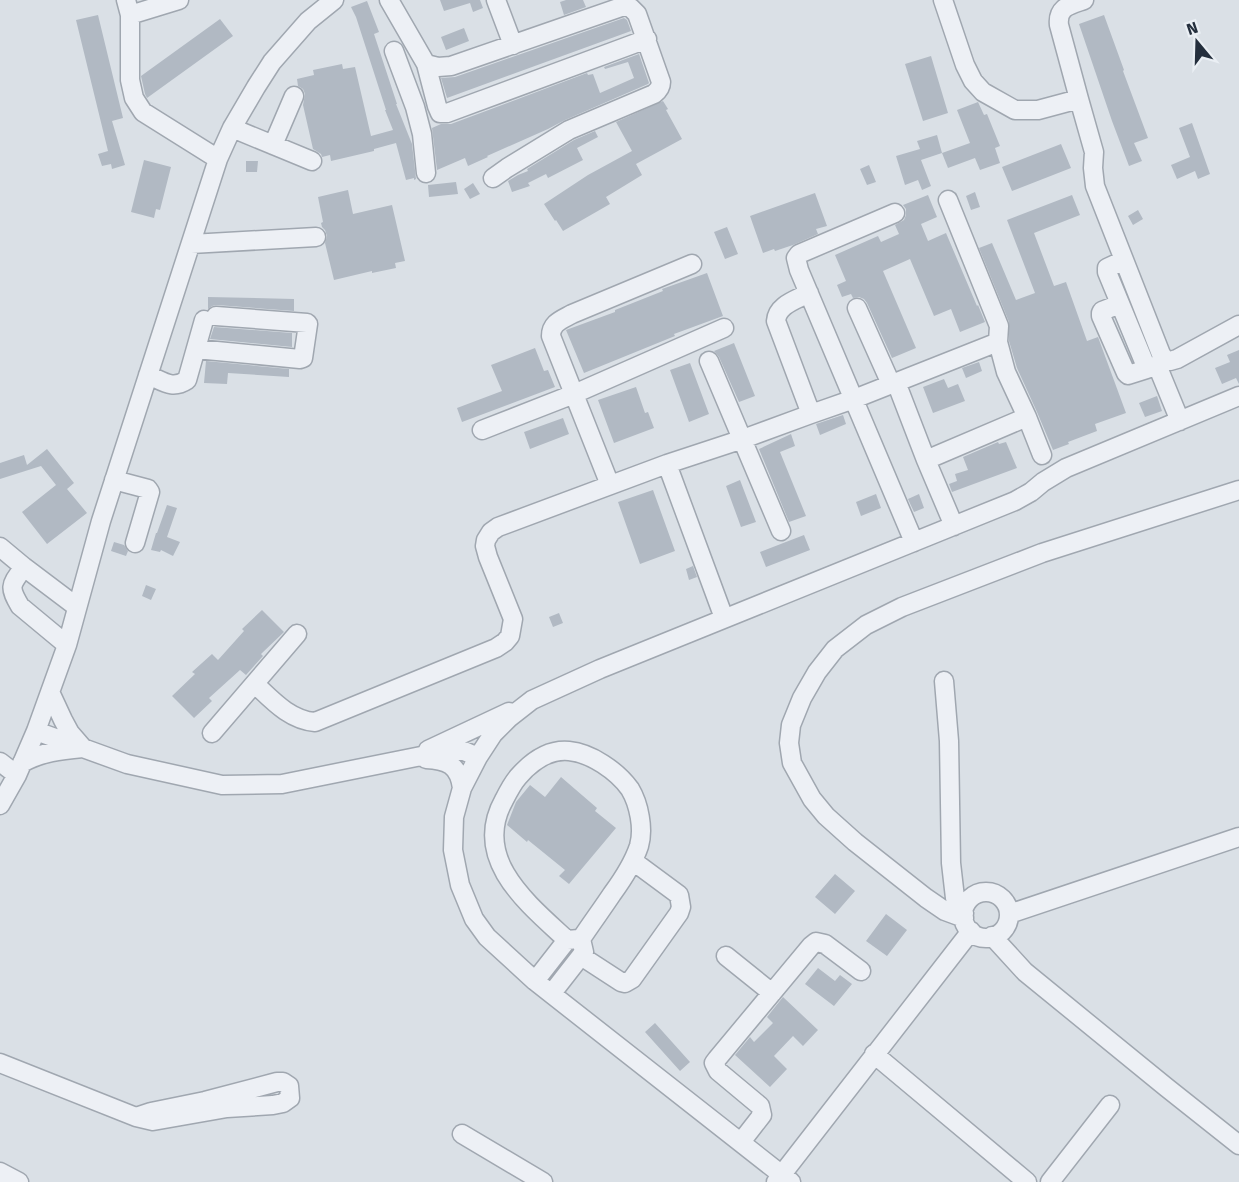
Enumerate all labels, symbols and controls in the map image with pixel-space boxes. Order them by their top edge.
north arrow [1167,12,1227,72]
text: N [1184,18,1200,39]

